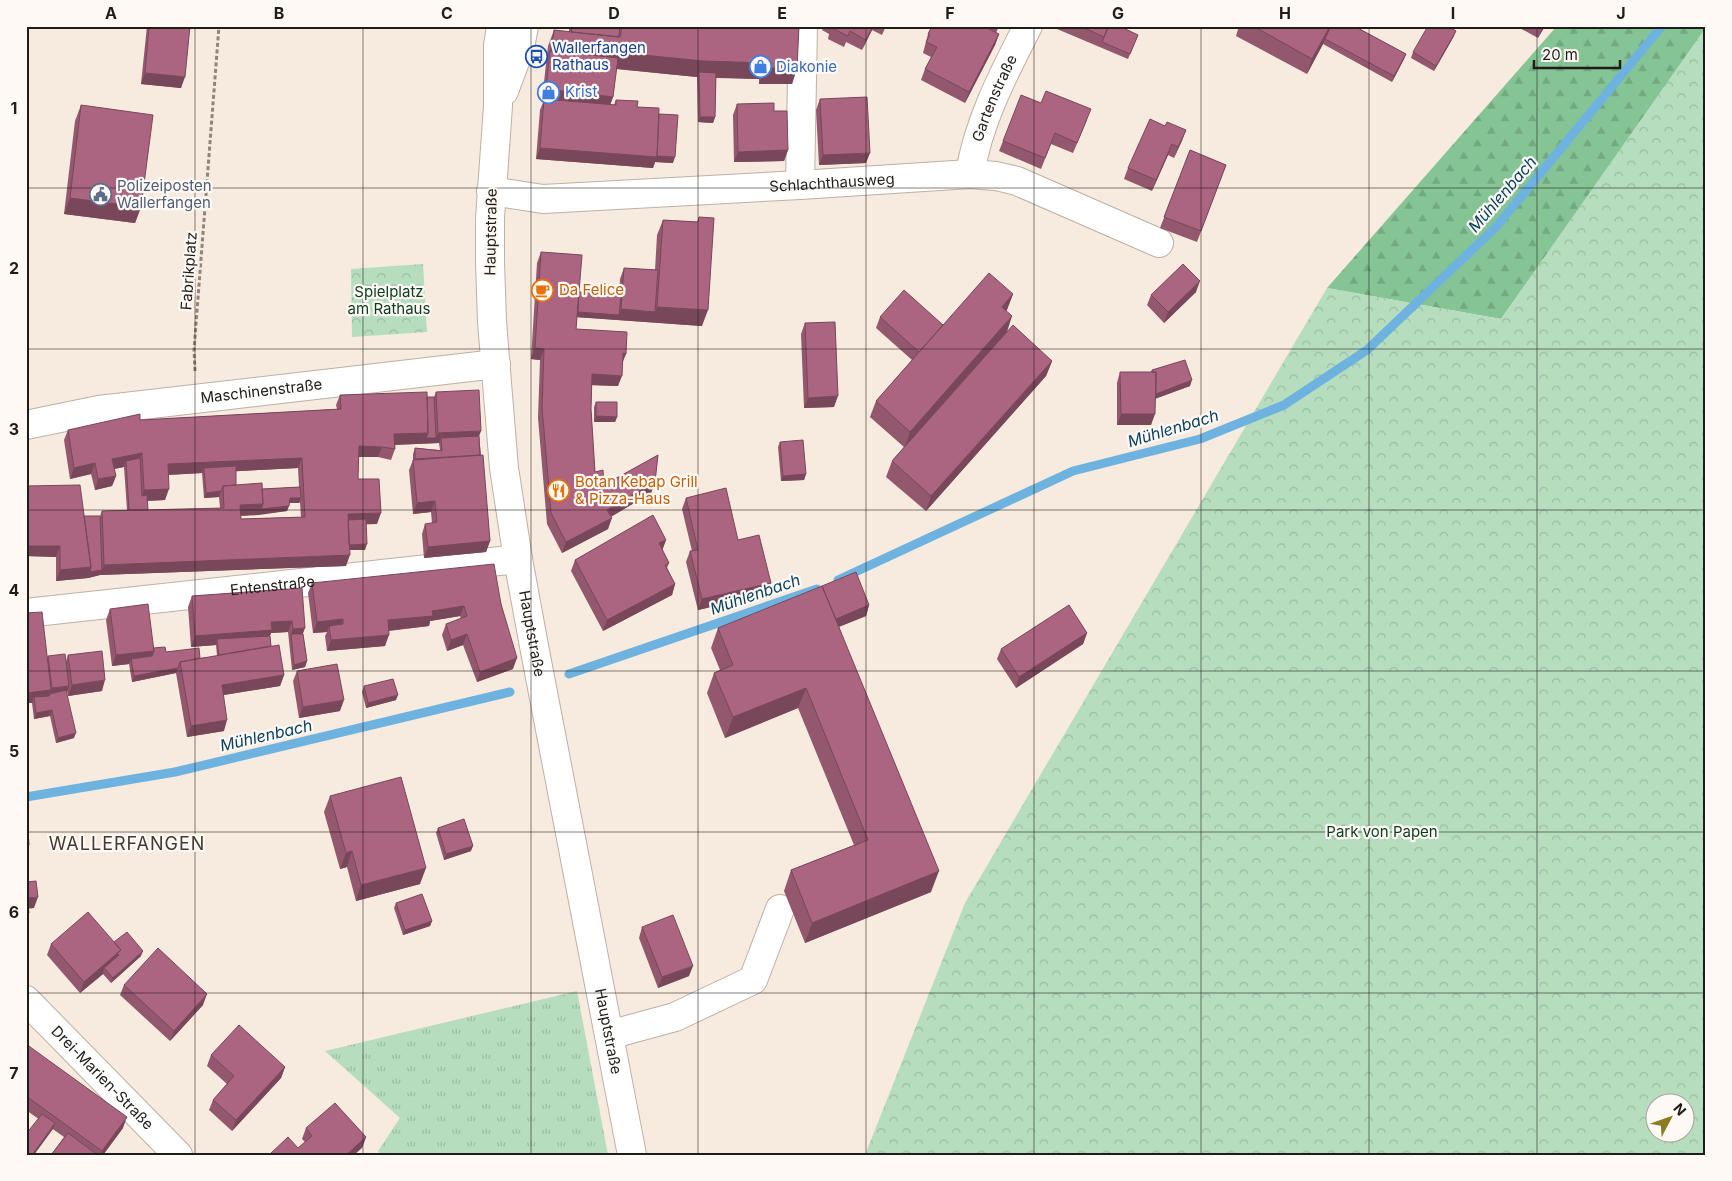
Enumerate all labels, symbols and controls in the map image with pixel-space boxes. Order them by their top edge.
text: A [105,3,117,23]
text: B [274,3,284,23]
text: C [441,3,453,23]
text: D [608,3,620,23]
text: E [777,3,787,23]
text: F [945,3,955,23]
text: G [1112,3,1124,23]
text: H [1279,3,1291,23]
text: I [1451,3,1455,23]
text: J [1616,3,1626,23]
place label: Wallerfangen Rathaus [552,38,646,74]
scale bar [1534,38,1621,70]
bus stop icon: Wallerfangen Rathaus [524,45,548,69]
text: 20 m [1542,45,1578,64]
street label: Gartenstraße [968,51,1021,144]
shop icon: Diakonie [748,55,772,79]
place label: Diakonie [776,57,837,76]
shop icon: Krist [537,80,561,104]
place label: Krist [565,82,598,101]
text: 1 [11,98,17,118]
water label: Mühlenbach [1464,152,1540,236]
street label: Schlachthausweg [769,169,895,196]
place label: Polizeiposten Wallerfangen [117,176,212,212]
public building icon: Polizeiposten Wallerfangen [89,183,113,207]
street label: Hauptstraße [480,188,501,276]
street label: Fabrikplatz [176,231,201,311]
text: 2 [9,258,19,278]
cafe icon: Da Felice [531,278,555,302]
place label: Da Felice [559,280,624,299]
park label: Spielplatz am Rathaus [348,282,430,318]
street label: Maschinenstraße [199,374,323,407]
water label: Mühlenbach [1125,405,1221,451]
text: 3 [9,419,19,439]
place label: Botan Kebap Grill & Pizza-Haus [575,472,698,508]
restaurant icon: Botan Kebap Grill & Pizza-Haus [547,479,571,503]
water label: Mühlenbach [707,569,803,619]
street label: Entenstraße [229,571,316,600]
text: 4 [9,580,20,600]
street label: Hauptstraße [515,589,550,678]
water label: Mühlenbach [218,715,314,755]
text: 5 [9,741,19,761]
park label: Park von Papen [1326,822,1438,841]
district label: WALLERFANGEN [49,833,205,854]
text: 6 [9,902,19,922]
street label: Hauptstraße [591,987,626,1076]
street label: Drei-Marien-Straße [47,1021,158,1133]
text: 7 [9,1063,19,1083]
north arrow [1644,1094,1694,1144]
text: N [1670,1100,1690,1119]

